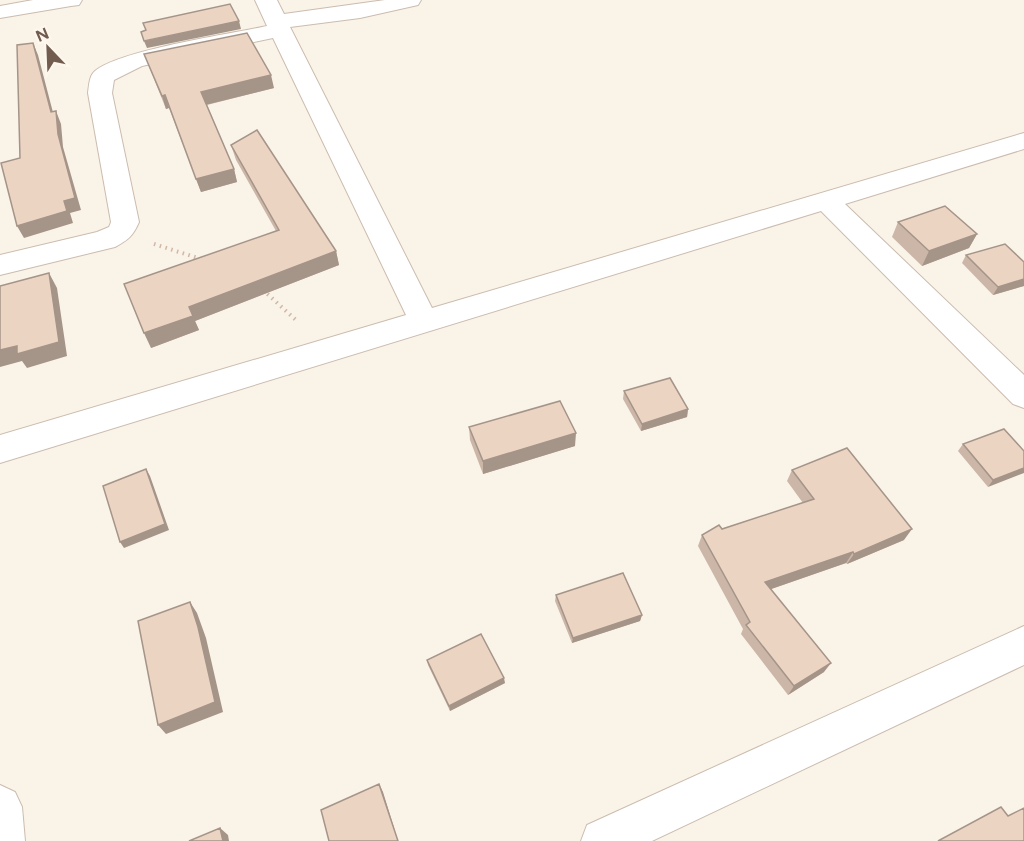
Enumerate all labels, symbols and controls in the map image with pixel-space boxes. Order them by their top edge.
north arrow [18,18,78,78]
text: N [33,23,52,46]

